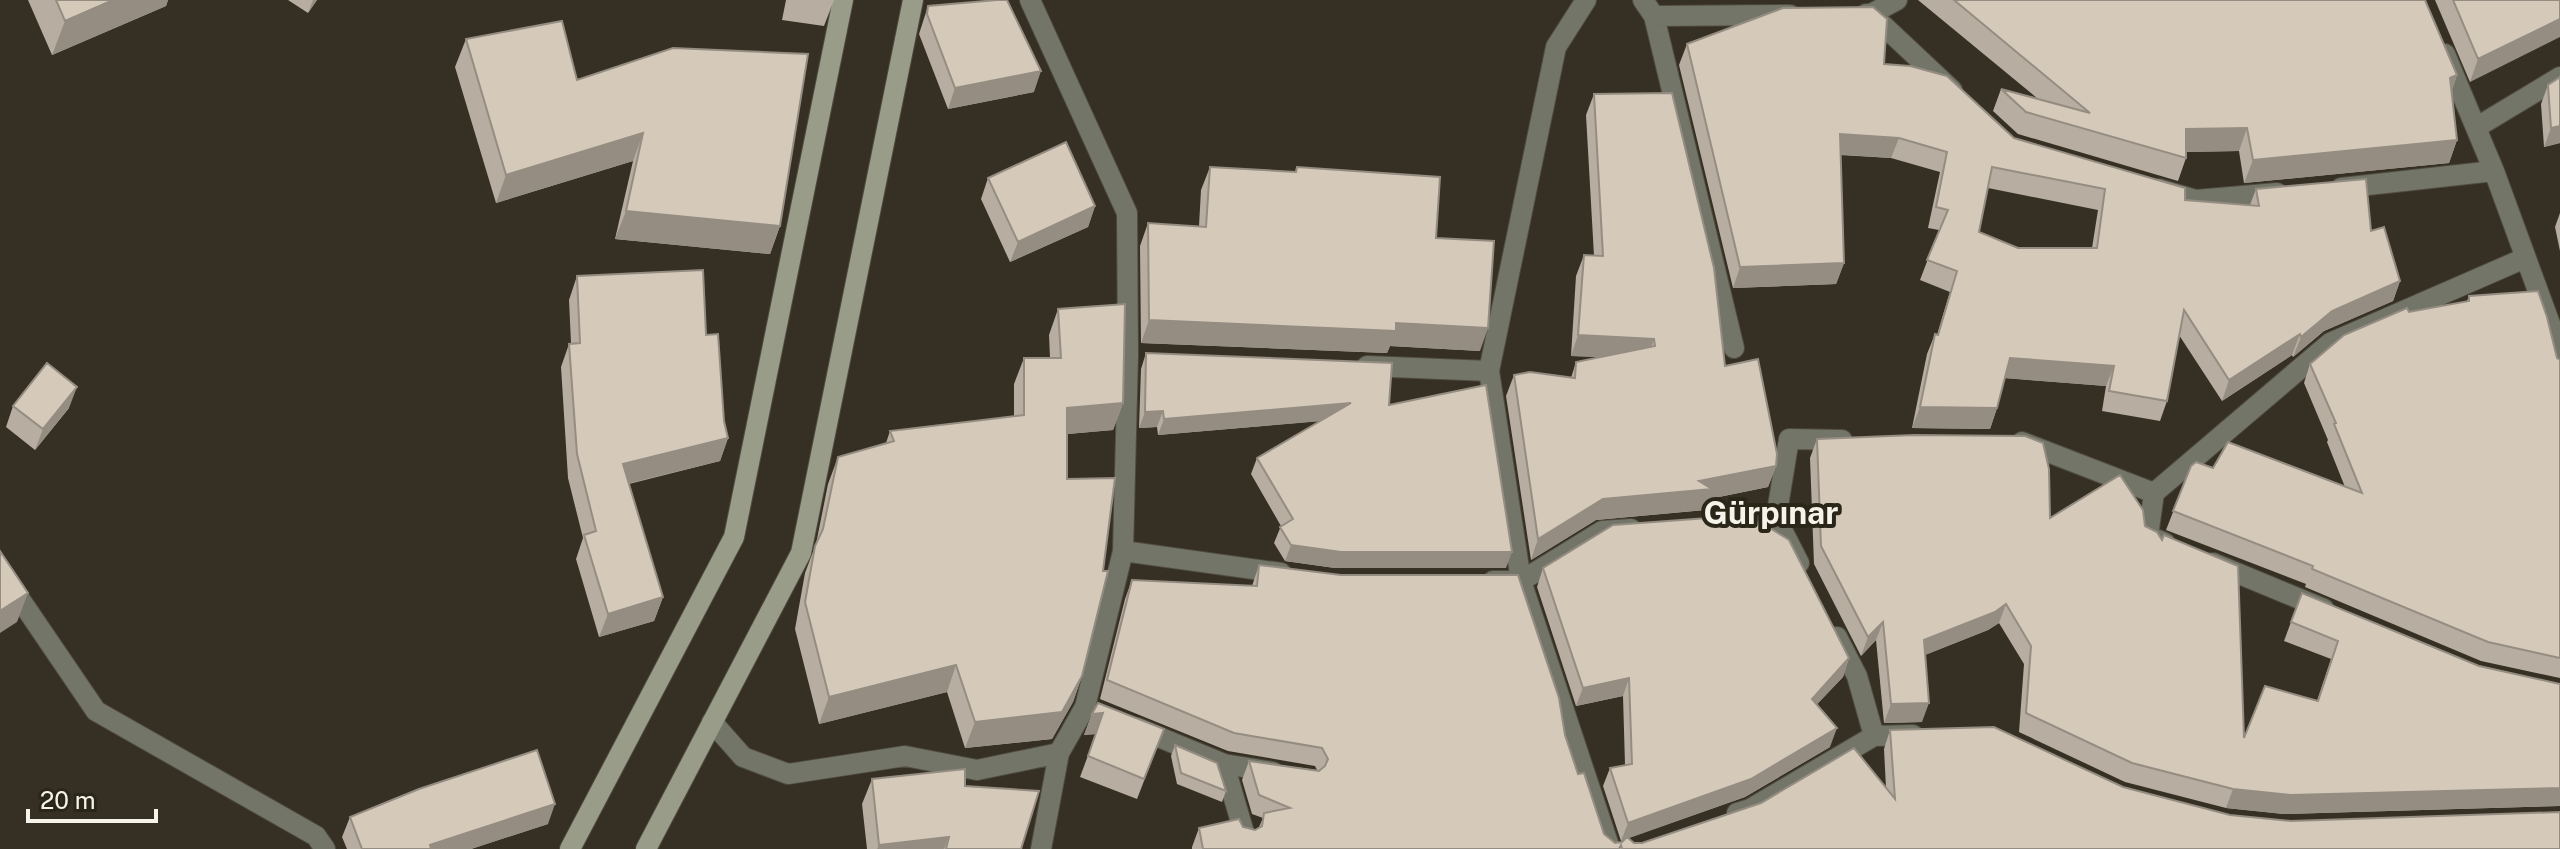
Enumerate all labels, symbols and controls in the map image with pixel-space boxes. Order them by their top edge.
district label: Gürpınar [1704,494,1838,531]
scale bar [28,773,156,823]
text: 20 m [40,786,96,814]

